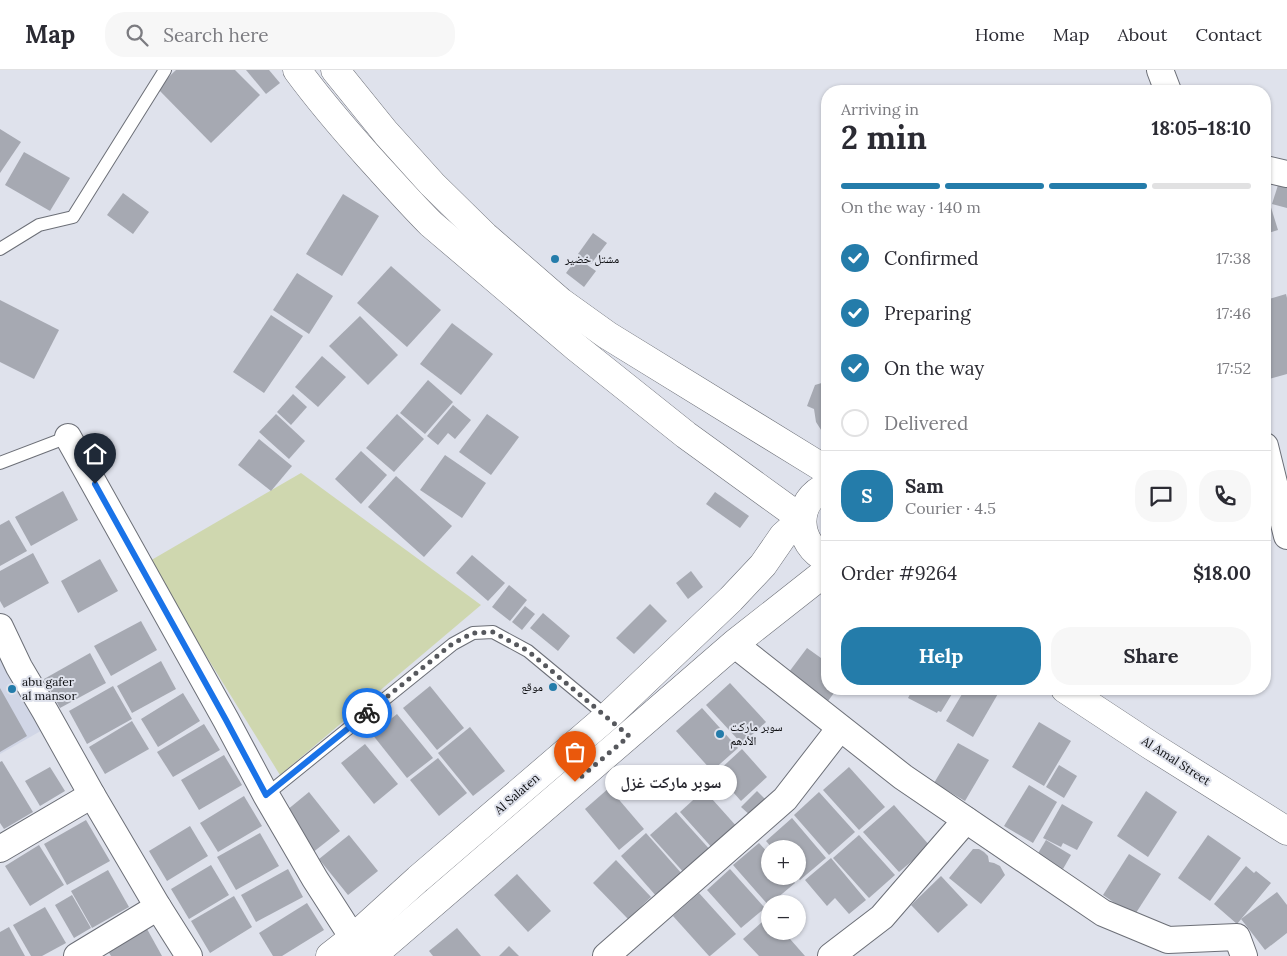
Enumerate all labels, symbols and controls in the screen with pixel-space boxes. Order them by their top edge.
search box [105,12,455,57]
text: Map [25,19,75,50]
icon: search [123,21,151,49]
text: Search here [163,23,269,47]
text: Home [975,23,1025,46]
text: Map [1053,23,1089,46]
text: About [1117,23,1167,46]
text: Contact [1195,23,1262,46]
text: Arriving in [841,99,919,119]
text: 18:05–18:10 [1151,116,1251,140]
text: 2 min [841,117,927,158]
text: On the way · 140 m [841,197,981,217]
icon: check [841,244,869,272]
text: Confirmed [884,246,979,270]
text: 17:38 [1216,248,1251,268]
place label: مشتل خضير [564,251,619,266]
marker: مشتل خضير [549,253,561,265]
icon: check [841,299,869,327]
text: Preparing [884,301,971,325]
text: 17:46 [1216,303,1251,323]
icon: check [841,354,869,382]
text: On the way [884,356,984,380]
text: 17:52 [1216,358,1251,378]
text: Delivered [884,411,968,435]
pin [74,433,116,484]
icon: home [81,440,109,468]
button: chat [1135,470,1187,522]
button: phone [1199,470,1251,522]
text: Sam [905,474,944,498]
text: S [861,484,873,508]
text: Courier · 4.5 [905,498,996,518]
text: Order #9264 [841,561,957,585]
text: $18.00 [1193,561,1251,585]
button: Help [841,627,1041,685]
button: Share [1051,627,1251,685]
place label: abu gafer al mansor [22,674,77,703]
place label: موقع [521,679,543,694]
marker: موقع [547,681,559,693]
marker: abu gafer al mansor [6,683,18,695]
courier [342,688,392,738]
icon: bike [353,699,381,727]
place label: سوبر ماركت الأدهم [730,719,783,749]
marker: سوبر ماركت الأدهم [714,728,726,740]
pin [554,731,596,782]
street label: Al Amal Street [1138,732,1214,789]
icon: bag [561,738,589,766]
callout: سوبر ماركت غزل [605,764,738,800]
street label: Al Salaten [490,770,542,818]
text: سوبر ماركت غزل [621,772,721,792]
map controls [761,840,806,940]
button: + [761,840,806,885]
button: − [761,895,806,940]

